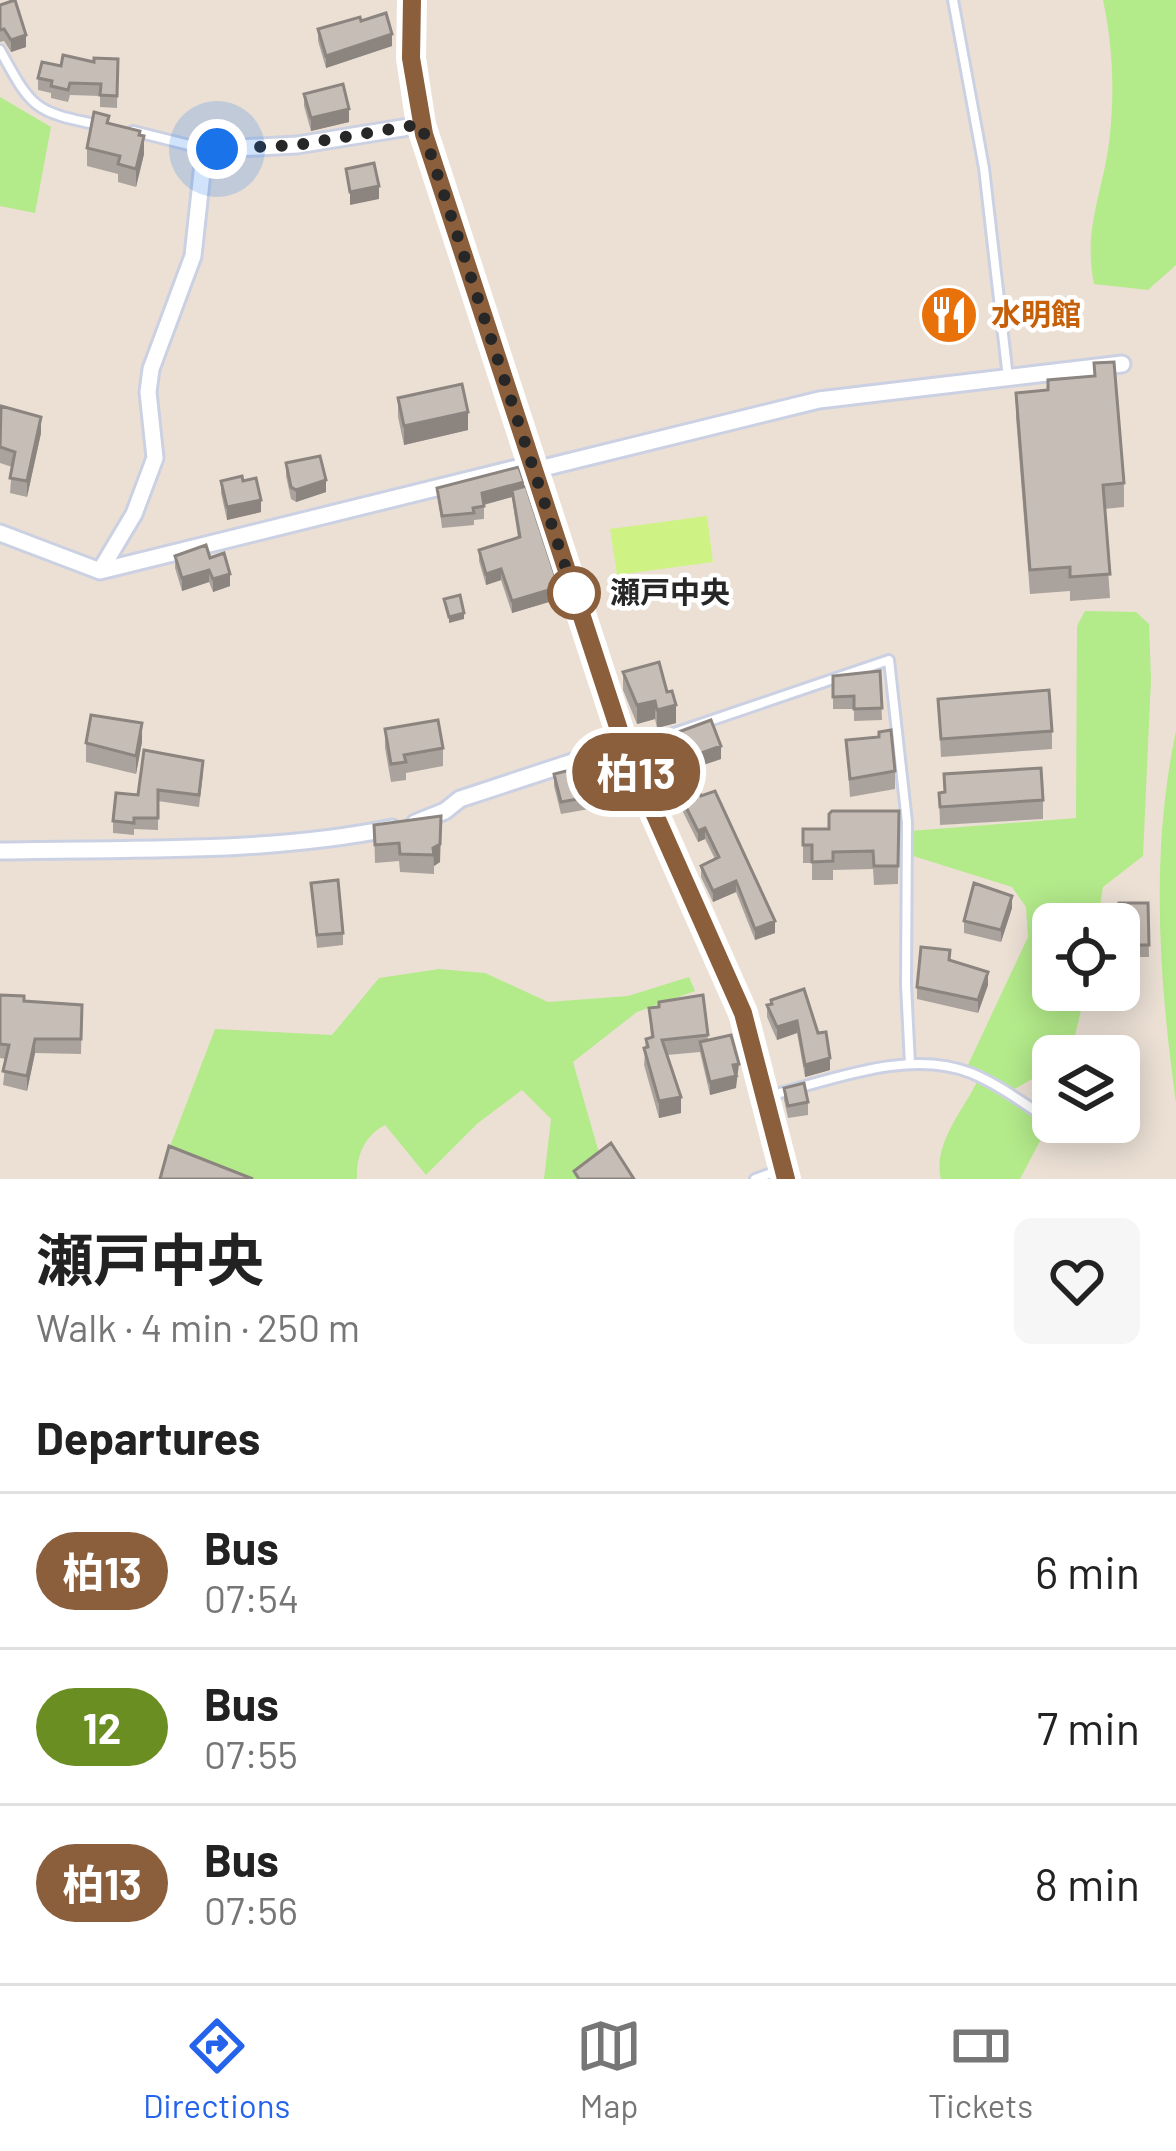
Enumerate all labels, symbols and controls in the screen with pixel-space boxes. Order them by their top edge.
your location [187,119,247,179]
restaurant icon: 水明館 [918,284,980,346]
place label: 水明館 [991,295,1081,331]
marker: 瀬戸中央 [549,568,599,618]
place label: 瀬戸中央 [610,573,730,609]
line badge: 柏13 [567,733,705,811]
text: 柏13 [596,747,676,797]
map controls [1032,903,1140,1143]
button: locate [1032,903,1140,1011]
button: layers [1032,1035,1140,1143]
button: heart [1014,1218,1140,1344]
text: 瀬戸中央 [36,1224,264,1292]
text: Walk · 4 min · 250 m [36,1303,360,1350]
text: Departures [36,1410,260,1464]
text: Bus [204,1520,279,1574]
text: 6 min [1035,1544,1140,1598]
text: 柏13 [62,1546,142,1596]
text: 07:54 [204,1574,299,1621]
text: Bus [204,1676,279,1730]
text: 7 min [1037,1700,1140,1754]
text: 12 [83,1702,121,1752]
text: 07:55 [204,1730,298,1777]
text: Bus [204,1832,279,1886]
text: 8 min [1035,1856,1140,1910]
text: 柏13 [62,1858,142,1908]
text: 07:56 [204,1886,298,1933]
tab: Directions [143,2013,290,2125]
tab: Map [576,2013,642,2125]
tab: Tickets [928,2013,1033,2125]

